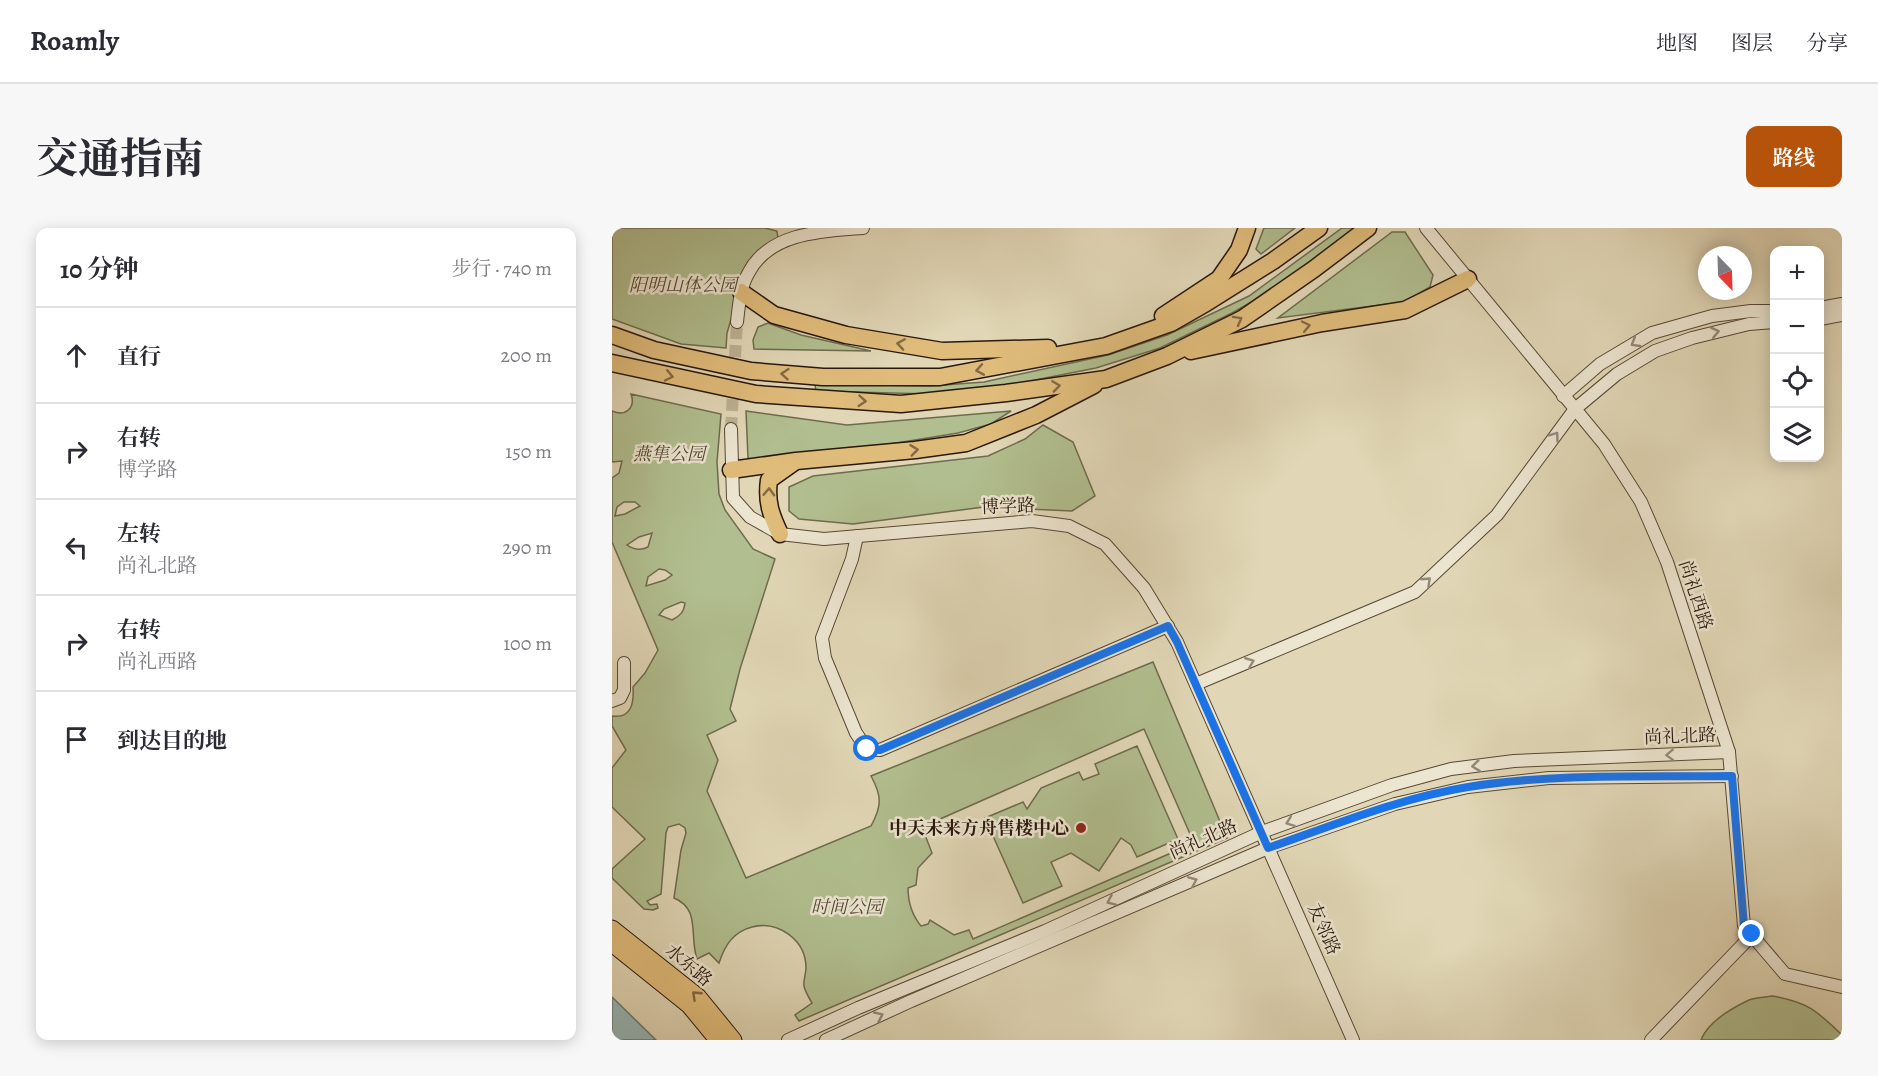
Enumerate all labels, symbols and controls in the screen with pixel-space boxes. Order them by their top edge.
text: Roamly [30,22,119,60]
text: 地图 [1656,29,1698,57]
text: 图层 [1731,29,1773,57]
text: 分享 [1806,29,1848,57]
button: 路线 [1746,126,1842,187]
text: 交通指南 [36,130,204,187]
north arrow [1698,246,1752,300]
map controls [1770,246,1824,462]
button: + [1770,246,1824,300]
text: 10 分钟 [60,252,139,287]
text: 步行 · 740 m [451,255,552,282]
park label: 阳明山体公园 [629,273,740,297]
button: − [1770,300,1824,354]
one-way arrow [1231,316,1242,327]
one-way arrow [1301,320,1311,333]
one-way arrow [1709,327,1719,340]
one-way arrow [1631,336,1641,348]
one-way arrow [897,338,907,351]
icon: ahead [60,339,93,372]
text: 直行 [117,342,161,372]
text: 200 m [501,342,552,369]
button: locate [1770,354,1824,408]
one-way arrow [975,363,985,376]
one-way arrow [664,368,674,381]
one-way arrow [781,368,790,381]
one-way arrow [1051,381,1060,393]
one-way arrow [857,395,866,408]
button: layers [1770,408,1824,462]
text: 右转 [117,423,161,453]
one-way arrow [1548,431,1559,442]
icon: right [60,435,93,468]
text: 150 m [505,438,552,465]
park label: 燕隼公园 [633,442,708,466]
one-way arrow [910,444,919,457]
text: 博学路 [117,456,177,483]
one-way arrow [762,488,775,497]
street label: 博学路 [981,493,1035,519]
text: 左转 [117,519,161,549]
icon: left [60,531,93,564]
text: 290 m [502,534,552,561]
text: 尚礼北路 [117,552,197,579]
street label: 尚礼西路 [1673,557,1719,633]
one-way arrow [1420,577,1430,588]
text: 右转 [117,615,161,645]
icon: right [60,627,93,660]
text: 100 m [503,630,552,657]
text: 尚礼西路 [117,648,197,675]
one-way arrow [1244,657,1255,669]
icon: arrive [60,723,93,756]
street label: 尚礼北路 [1644,723,1716,749]
text: 到达目的地 [117,726,227,756]
route start [853,735,879,761]
one-way arrow [1666,748,1675,761]
one-way arrow [1471,759,1480,772]
street label: 尚礼北路 [1165,813,1241,865]
one-way arrow [1285,815,1295,828]
place label: 中天未来方舟售楼中心 [889,816,1069,840]
marker: 中天未来方舟售楼中心 [1074,821,1088,835]
one-way arrow [1187,876,1198,888]
one-way arrow [1106,893,1117,905]
park label: 时间公园 [811,895,886,919]
street label: 友邻路 [1302,899,1346,959]
route end [1738,920,1764,946]
street label: 水东路 [661,938,717,992]
one-way arrow [692,992,703,1003]
one-way arrow [873,1011,884,1023]

